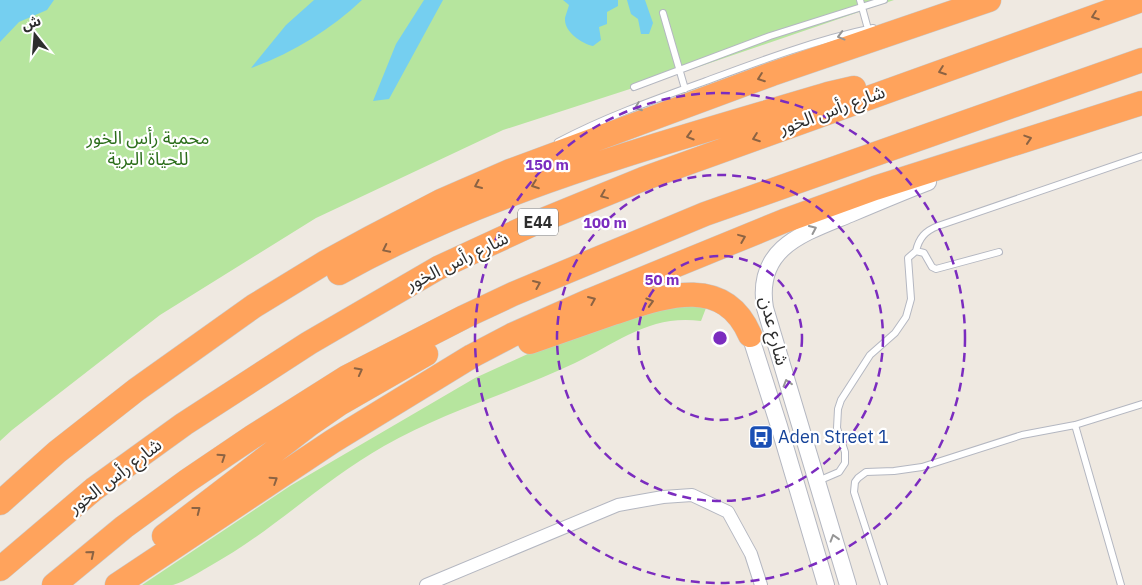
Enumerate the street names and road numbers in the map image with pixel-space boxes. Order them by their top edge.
street label: شارع رأس الخور [775,80,889,143]
road number: E44 [518,208,558,236]
street label: شارع رأس الخور [401,226,513,298]
street label: شارع عدن [752,294,794,368]
street label: شارع رأس الخور [63,433,168,521]

